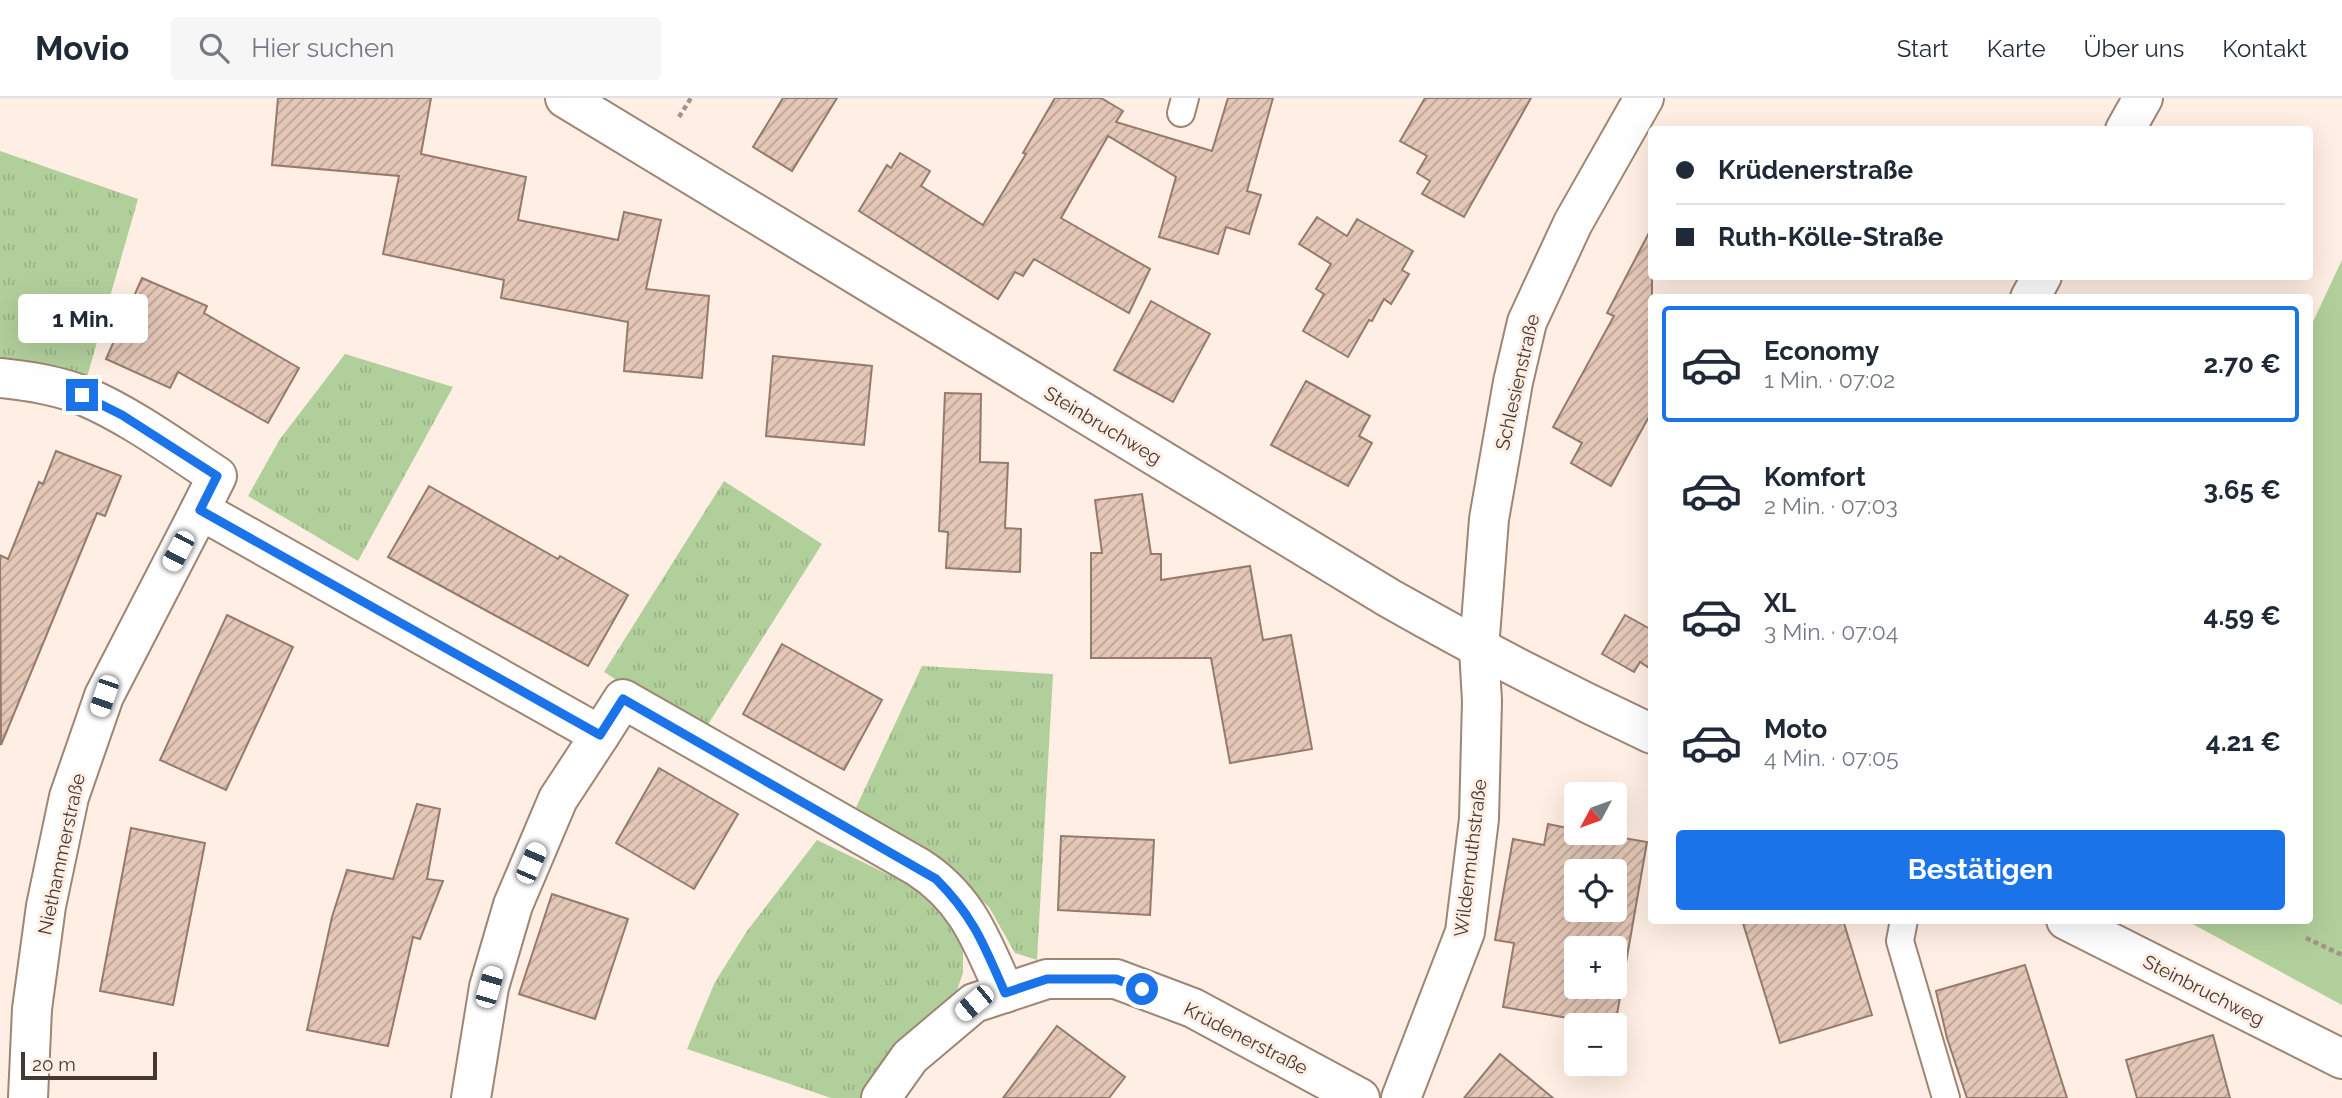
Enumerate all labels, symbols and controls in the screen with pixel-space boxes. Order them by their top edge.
search box [171,17,661,80]
text: Movio [35,29,129,68]
icon: search [195,29,233,67]
text: Hier suchen [251,33,394,63]
text: Start [1897,34,1949,63]
text: Karte [1987,34,2046,63]
text: Über uns [2084,34,2184,63]
text: Kontakt [2222,34,2307,63]
text: Krüdenerstraße [1718,155,1913,185]
text: Ruth-Kölle-Straße [1718,222,1943,252]
callout: 1 Min. [17,294,147,342]
text: 1 Min. [52,305,114,332]
street label: Schlesienstraße [1491,312,1543,452]
icon: car [1680,333,1743,396]
text: Economy [1764,336,1879,366]
text: 2.70 € [2203,349,2281,379]
text: 1 Min. · 07:02 [1764,366,1895,393]
route end [66,379,98,411]
street label: Steinbruchweg [1040,381,1166,469]
icon: car [1680,459,1743,522]
text: Komfort [1764,462,1866,492]
text: 3.65 € [2203,475,2281,505]
text: 2 Min. · 07:03 [1764,492,1898,519]
car [159,528,198,574]
icon: car [1680,585,1743,648]
text: XL [1764,588,1796,618]
text: 4.59 € [2204,601,2281,631]
text: 3 Min. · 07:04 [1764,618,1898,645]
car [88,673,121,719]
icon: car [1680,711,1743,774]
text: Moto [1764,714,1827,744]
text: 4.21 € [2206,727,2281,757]
text: 4 Min. · 07:05 [1764,744,1899,771]
street label: Niethammerstraße [33,771,89,937]
street label: Wildermuthstraße [1449,778,1491,938]
north arrow [1564,782,1628,845]
map controls [1564,782,1627,1076]
button: Bestätigen [1676,830,2285,910]
car [514,840,549,886]
button: locate [1564,859,1627,922]
button: + [1564,936,1627,999]
street label: Steinbruchweg [2140,950,2268,1030]
car [474,964,505,1010]
route start [1126,973,1158,1005]
car [952,981,997,1025]
street label: Krüdenerstraße [1180,997,1312,1079]
button: − [1564,1013,1627,1076]
scale bar [21,1049,158,1081]
text: 20 m [32,1053,76,1075]

